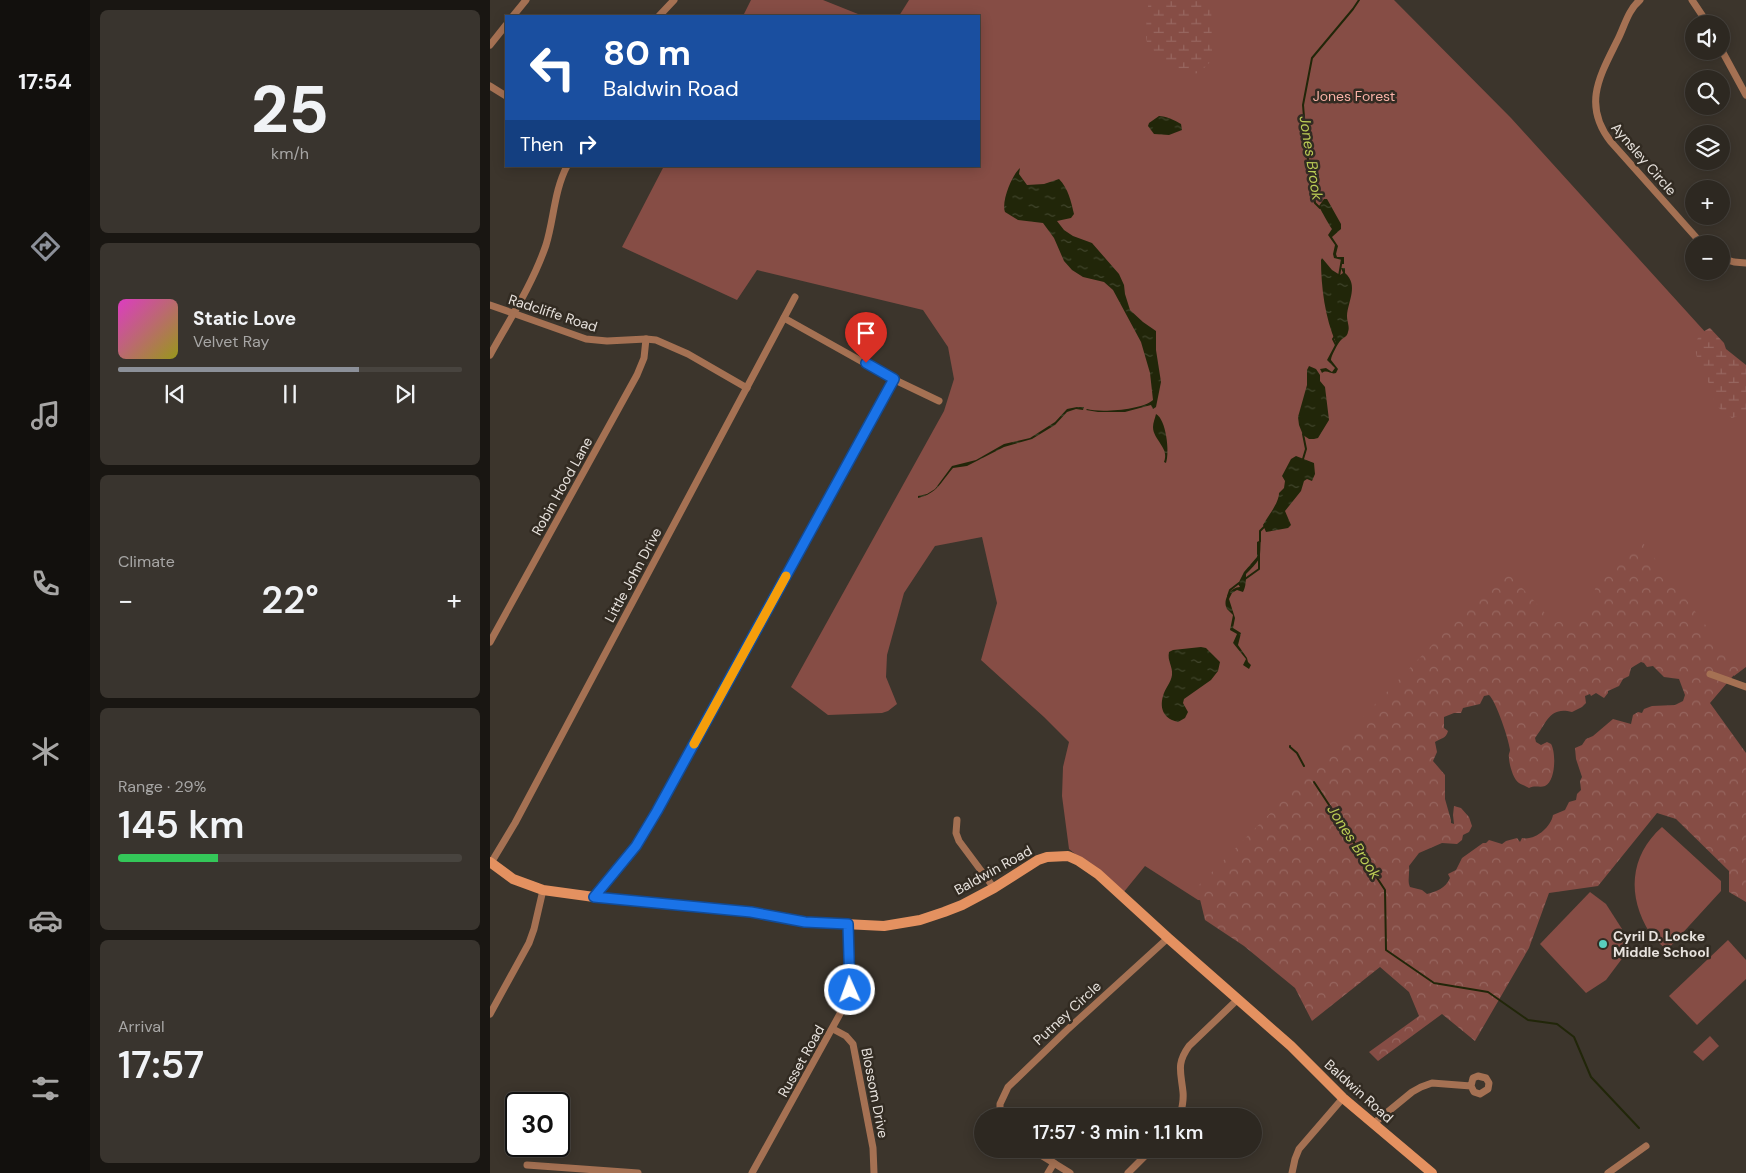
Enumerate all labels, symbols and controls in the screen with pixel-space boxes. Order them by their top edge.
map controls [1685,15,1730,280]
button: sound [1685,15,1730,60]
text: 80 m [603,30,691,76]
icon: left [520,35,585,100]
text: 17:54 [18,67,72,96]
text: 25 [251,68,329,152]
button: search [1685,70,1730,115]
text: Baldwin Road [603,74,739,103]
park label: Jones Forest [1313,87,1395,105]
water label: Jones Brook [1294,114,1328,202]
street label: Aynsley Circle [1607,119,1681,199]
button: layers [1685,125,1730,170]
icon: right [573,130,601,158]
text: Then [520,132,563,157]
text: km/h [271,143,309,164]
button: + [1685,180,1730,225]
icon: directions [28,229,63,264]
button: − [1685,235,1730,280]
street label: Radcliffe Road [506,290,600,336]
text: Static Love [193,306,296,331]
pin [845,312,887,363]
icon: arrive [852,319,880,347]
text: Velvet Ray [193,331,269,352]
icon: previous [161,380,189,408]
icon: pause [276,380,304,408]
icon: next [391,380,419,408]
icon: music [28,398,63,433]
street label: Robin Hood Lane [528,434,596,538]
street label: Little John Drive [600,524,666,625]
text: Climate [118,551,175,572]
icon: phone [28,566,63,601]
text: 22° [261,575,319,625]
text: − [118,582,133,619]
text: + [447,582,462,619]
icon: climate [28,734,63,769]
text: Range · 29% [118,776,206,797]
text: 145 km [118,800,245,850]
water label: Jones Brook [1322,801,1386,883]
street label: Baldwin Road [951,841,1035,899]
icon: car [28,903,63,938]
place label: Cyril D. Locke Middle School [1613,927,1709,961]
marker: Cyril D. Locke Middle School [1597,938,1609,950]
position arrow [823,963,875,1015]
street label: Putney Circle [1029,977,1105,1049]
text: Arrival [118,1016,165,1037]
street label: Russet Road [774,1022,828,1100]
text: 17:57 [118,1040,204,1090]
street label: Blossom Drive [857,1046,893,1140]
street label: Baldwin Road [1321,1055,1397,1127]
icon: filters [28,1071,63,1106]
speed limit sign: 30 [505,1092,570,1157]
text: 17:57 · 3 min · 1.1 km [1033,1120,1203,1145]

